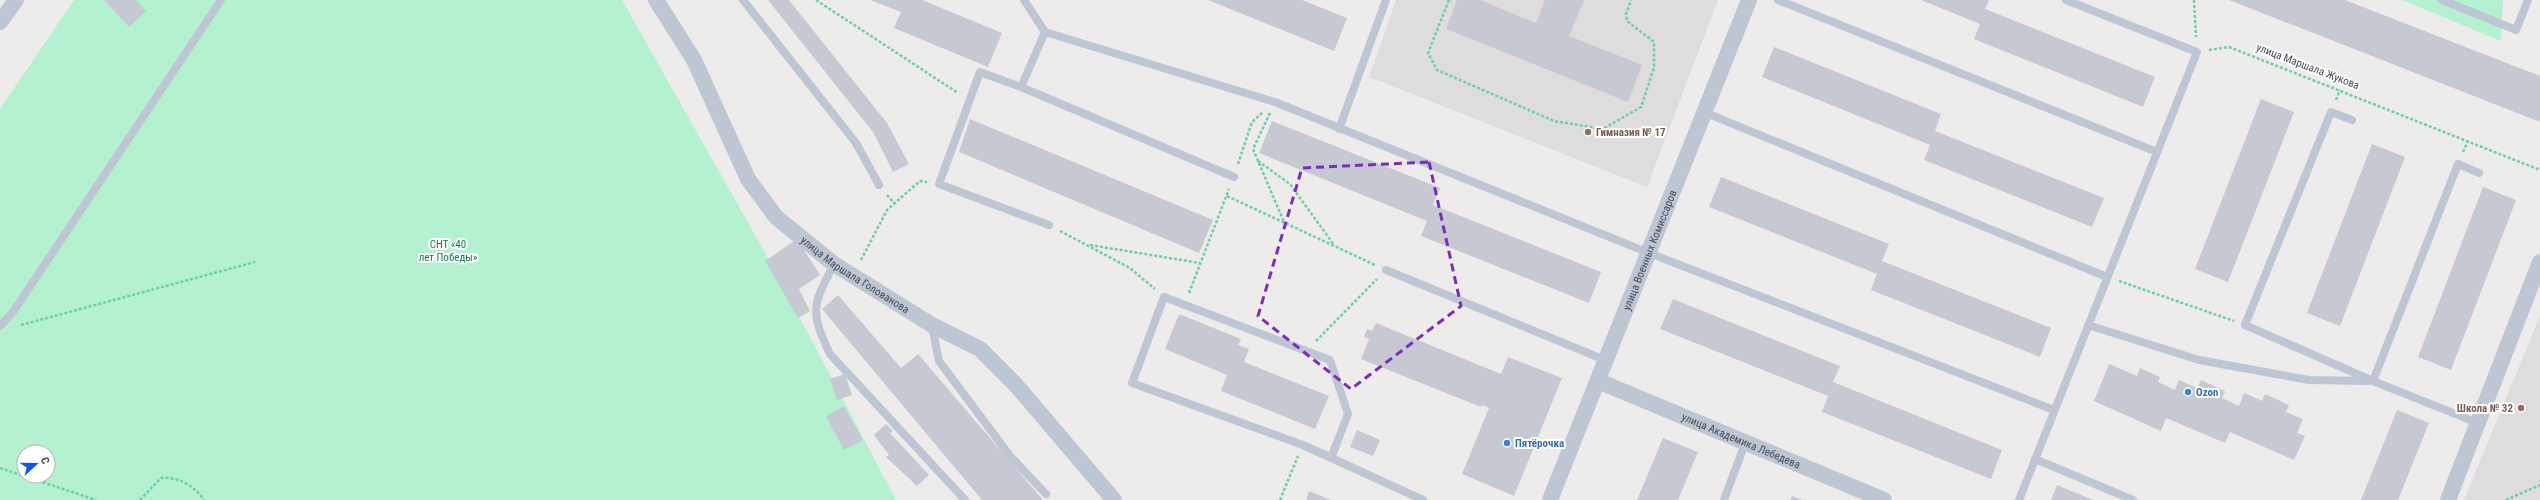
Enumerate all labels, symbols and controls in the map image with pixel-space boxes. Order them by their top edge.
street label: улица Маршала Жукова [2255,41,2361,92]
place label: Гимназия № 17 [1596,126,1666,139]
marker: Гимназия № 17 [1583,127,1593,137]
street label: улица Военных Комиссаров [1620,188,1680,312]
street label: улица Маршала Голованова [798,234,912,316]
park label: СНТ «40 лет Победы» [419,238,478,264]
place label: Ozon [2196,386,2218,399]
marker: Ozon [2183,387,2193,397]
place label: Школа № 32 [2457,402,2513,415]
marker: Школа № 32 [2516,403,2526,413]
street label: улица Академика Лебедева [1680,411,1802,471]
place label: Пятёрочка [1515,437,1564,450]
marker: Пятёрочка [1502,438,1512,448]
north arrow [16,444,56,484]
text: С [38,455,52,466]

